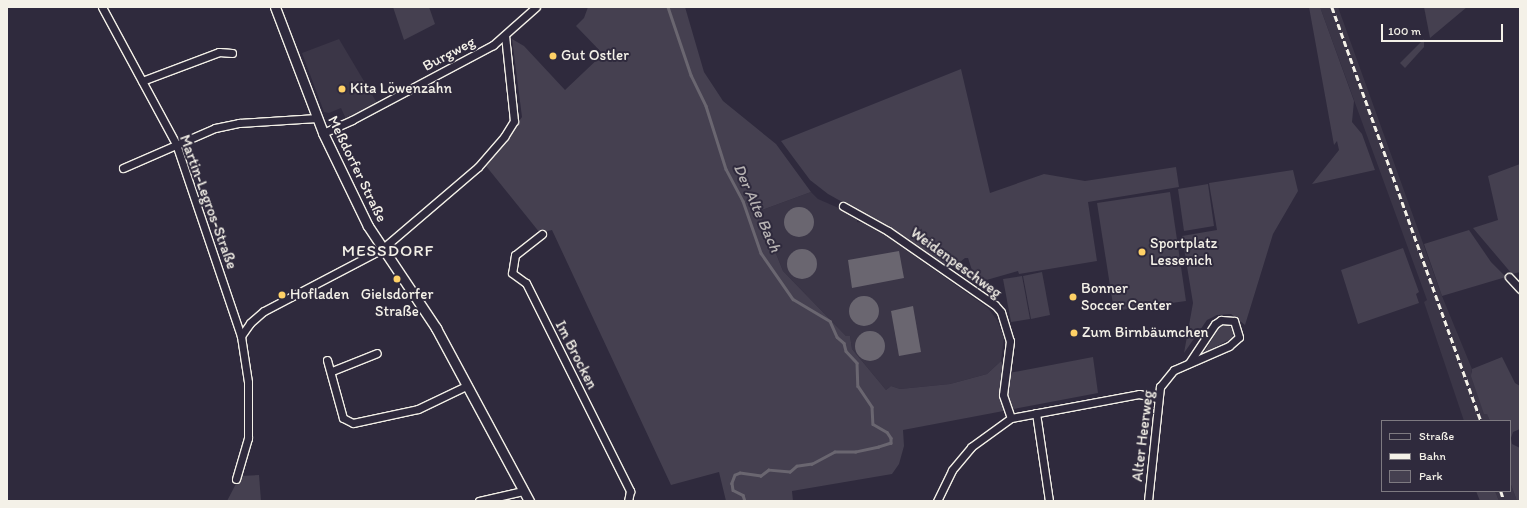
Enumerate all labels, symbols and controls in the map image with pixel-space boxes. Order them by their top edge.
scale bar [1383,16,1505,42]
text: 100 m [1388,24,1421,38]
street label: Burgweg [420,33,478,75]
place label: Gut Ostler [561,47,629,65]
marker: Gut Ostler [548,51,558,61]
place label: Kita Löwenzahn [350,80,451,98]
marker: Kita Löwenzahn [337,84,347,94]
street label: Meßdorfer Straße [324,113,390,225]
street label: Martin-Legros-Straße [175,132,241,272]
water label: Der Alte Bach [729,161,785,255]
street label: Weidenpeschweg [907,224,1005,302]
place label: Sportplatz Lessenich [1150,234,1217,269]
district label: MESSDORF [342,241,434,261]
marker: Sportplatz Lessenich [1137,247,1147,257]
marker: Gielsdorfer Straße [392,274,402,284]
place label: Bonner Soccer Center [1081,279,1171,314]
place label: Gielsdorfer Straße [361,285,433,320]
place label: Hofladen [290,286,349,304]
marker: Hofladen [277,290,287,300]
marker: Bonner Soccer Center [1068,292,1078,302]
street label: Im Brocken [551,317,601,393]
place label: Zum Birnbäumchen [1082,324,1209,342]
marker: Zum Birnbäumchen [1069,328,1079,338]
street label: Alter Heerweg [1128,389,1158,483]
legend [1381,420,1511,492]
text: Straße [1419,429,1454,443]
text: Bahn [1419,449,1446,463]
text: Park [1419,469,1443,483]

